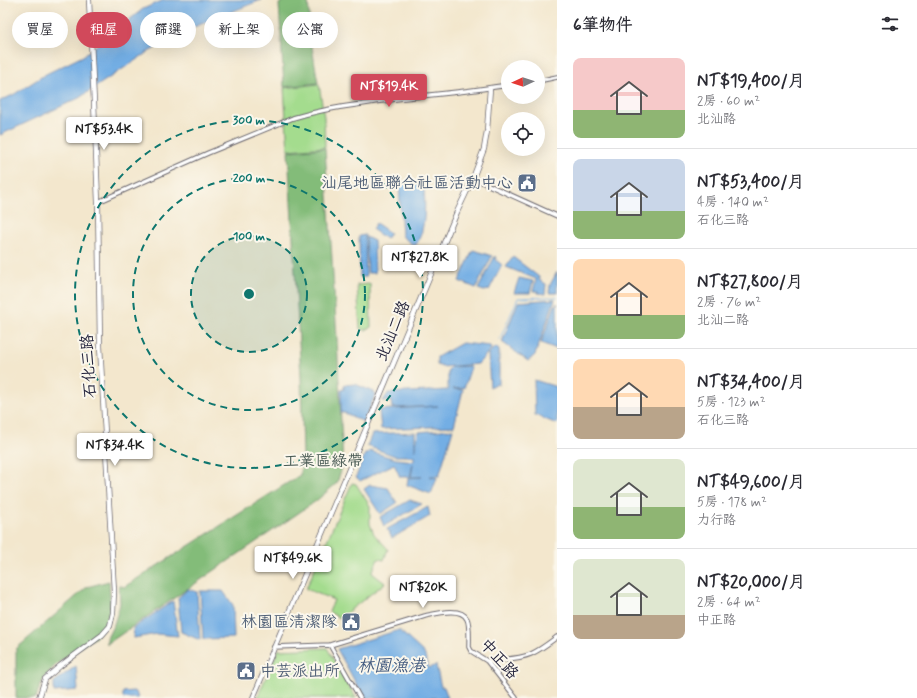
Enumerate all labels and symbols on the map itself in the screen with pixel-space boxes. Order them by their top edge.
north arrow [501,60,545,104]
pin: NT$19.4K [348,74,430,108]
text: 300 m [233,113,266,129]
pin: NT$53.4K [63,117,145,151]
text: 200 m [233,171,266,187]
public building icon: 汕尾地區聯合社區活動中心 [516,172,538,194]
place label: 汕尾地區聯合社區活動中心 [321,173,513,194]
text: 100 m [233,229,266,245]
pin: NT$27.8K [379,245,461,279]
centre of rings [242,287,256,301]
street label: 北汕二路 [371,297,415,365]
street label: 石化三路 [77,333,101,399]
pin: NT$34.4K [74,433,156,467]
park label: 工業區綠帶 [283,451,363,472]
pin: NT$49.6K [252,546,334,580]
pin: NT$20K [390,575,456,609]
public building icon: 林園區清潔隊 [340,611,362,633]
place label: 林園區清潔隊 [241,612,337,633]
street label: 中正路 [475,634,523,684]
water label: 林園漁港 [357,655,427,677]
public building icon: 中芸派出所 [235,660,257,682]
place label: 中芸派出所 [260,661,340,682]

